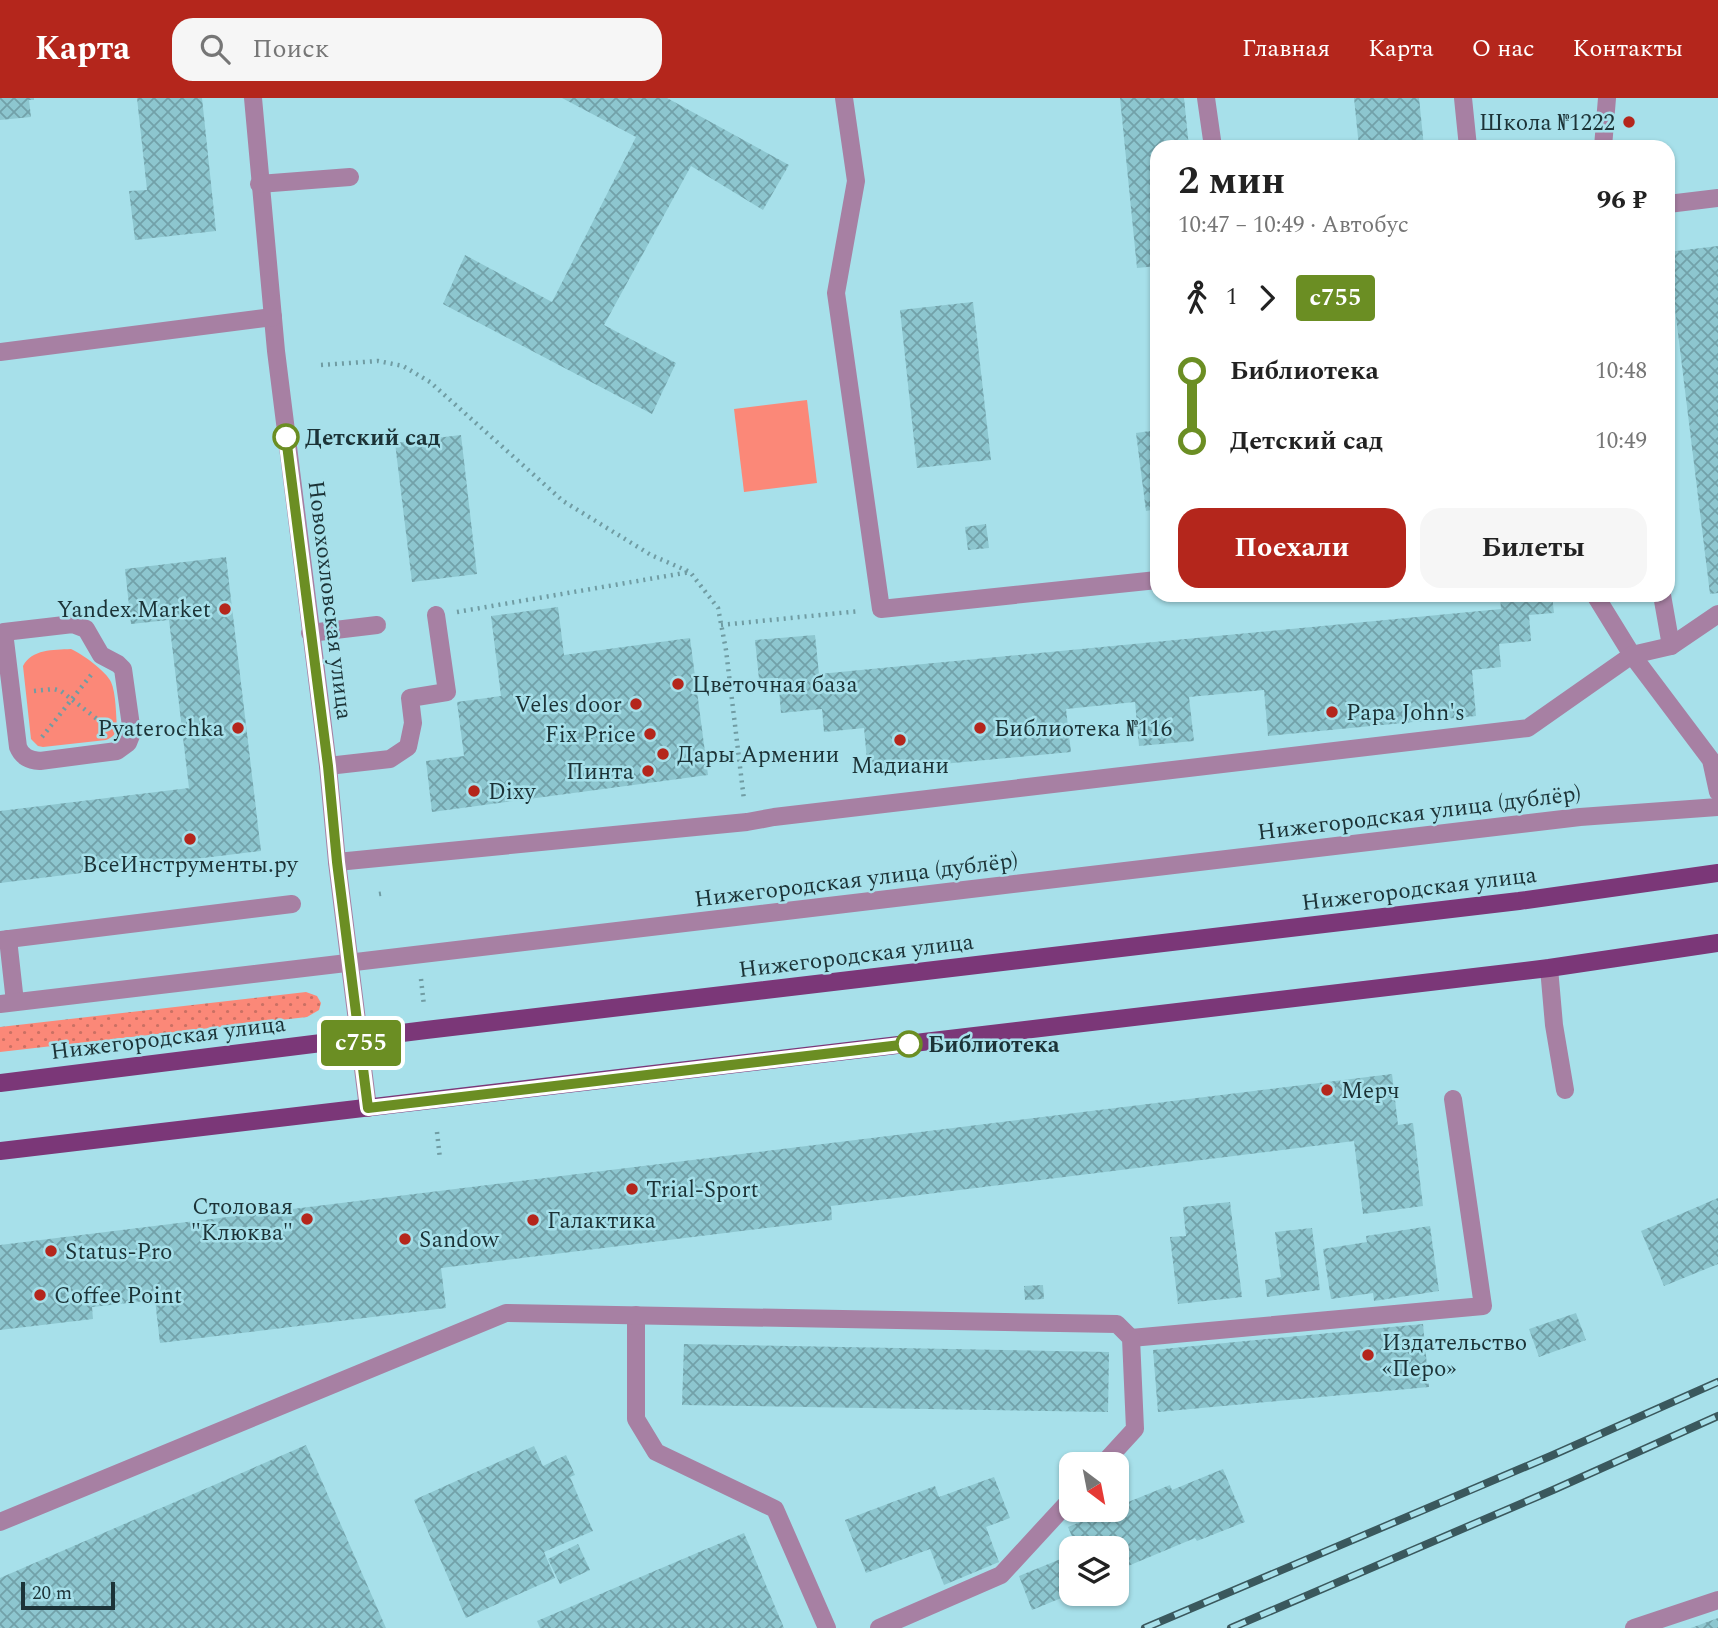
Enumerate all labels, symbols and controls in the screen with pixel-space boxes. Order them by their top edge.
search box [172,18,662,81]
text: Карта [35,24,130,74]
text: Поиск [252,29,329,69]
icon: search [196,30,234,68]
text: Главная [1242,31,1330,67]
text: Карта [1368,31,1434,67]
text: О нас [1472,31,1535,67]
text: Контакты [1573,31,1683,67]
place label: Школа №1222 [1479,106,1615,141]
marker: Школа №1222 [1621,114,1637,130]
text: 2 мин [1178,153,1285,211]
text: 96 ₽ [1597,180,1647,220]
text: 10:47 – 10:49 · Автобус [1178,208,1409,243]
icon: walk [1178,279,1216,317]
icon: forward [1248,279,1286,317]
text: 1 [1226,280,1238,315]
text: с755 [1310,280,1361,316]
text: Библиотека [1230,351,1379,391]
text: 10:48 [1595,354,1647,389]
place label: Детский сад [305,421,440,456]
text: Детский сад [1230,421,1383,461]
marker: Детский сад [273,424,299,450]
text: 10:49 [1595,424,1647,459]
street label: Новохохловская улица [297,479,362,722]
button: Поехали [1178,508,1406,588]
button: Билеты [1420,508,1647,588]
place label: Yandex.Market [57,593,211,628]
marker: Yandex.Market [217,601,233,617]
place label: Цветочная база [692,668,858,703]
marker: Цветочная база [670,676,686,692]
place label: Veles door [514,688,622,723]
marker: Veles door [628,696,644,712]
place label: Papa John's [1346,696,1465,731]
marker: Papa John's [1324,704,1340,720]
place label: Pyaterochka [98,712,224,747]
place label: Библиотека №116 [994,712,1172,747]
place label: Fix Price [545,718,636,753]
marker: Pyaterochka [230,720,246,736]
marker: Библиотека №116 [972,720,988,736]
marker: Fix Price [642,726,658,742]
marker: Мадиани [892,732,908,748]
place label: Дары Армении [677,738,839,773]
marker: Дары Армении [655,746,671,762]
place label: Мадиани [851,749,949,784]
place label: Пинта [566,755,634,790]
marker: Пинта [640,763,656,779]
place label: Dixy [488,775,536,810]
street label: Нижегородская улица (дублёр) [1255,776,1583,851]
marker: Dixy [466,783,482,799]
marker: ВсеИнструменты.ру [182,831,198,847]
street label: Нижегородская улица (дублёр) [692,843,1020,918]
place label: ВсеИнструменты.ру [82,848,299,883]
street label: Нижегородская улица [1300,858,1539,921]
street label: Нижегородская улица [737,925,976,988]
street label: Нижегородская улица [49,1007,288,1070]
line badge: с755 [312,1020,410,1066]
text: с755 [335,1025,387,1061]
place label: Библиотека [928,1028,1060,1063]
marker: Библиотека [896,1031,922,1057]
place label: Мерч [1341,1074,1400,1109]
marker: Мерч [1319,1082,1335,1098]
place label: Trial-Sport [646,1173,759,1208]
marker: Trial-Sport [624,1181,640,1197]
place label: Столовая "Клюква" [191,1190,293,1251]
place label: Галактика [547,1204,656,1239]
marker: Столовая "Клюква" [299,1211,315,1227]
marker: Галактика [525,1212,541,1228]
place label: Sandow [419,1223,500,1258]
marker: Sandow [397,1231,413,1247]
place label: Status-Pro [65,1235,172,1270]
marker: Status-Pro [43,1243,59,1259]
place label: Coffee Point [54,1279,182,1314]
marker: Coffee Point [32,1287,48,1303]
place label: Издательство «Перо» [1382,1326,1527,1387]
marker: Издательство «Перо» [1360,1347,1376,1363]
north arrow [1059,1452,1129,1522]
map controls [1059,1452,1129,1606]
button: layers [1059,1536,1129,1606]
scale bar [21,1579,116,1611]
text: 20 m [32,1579,72,1608]

